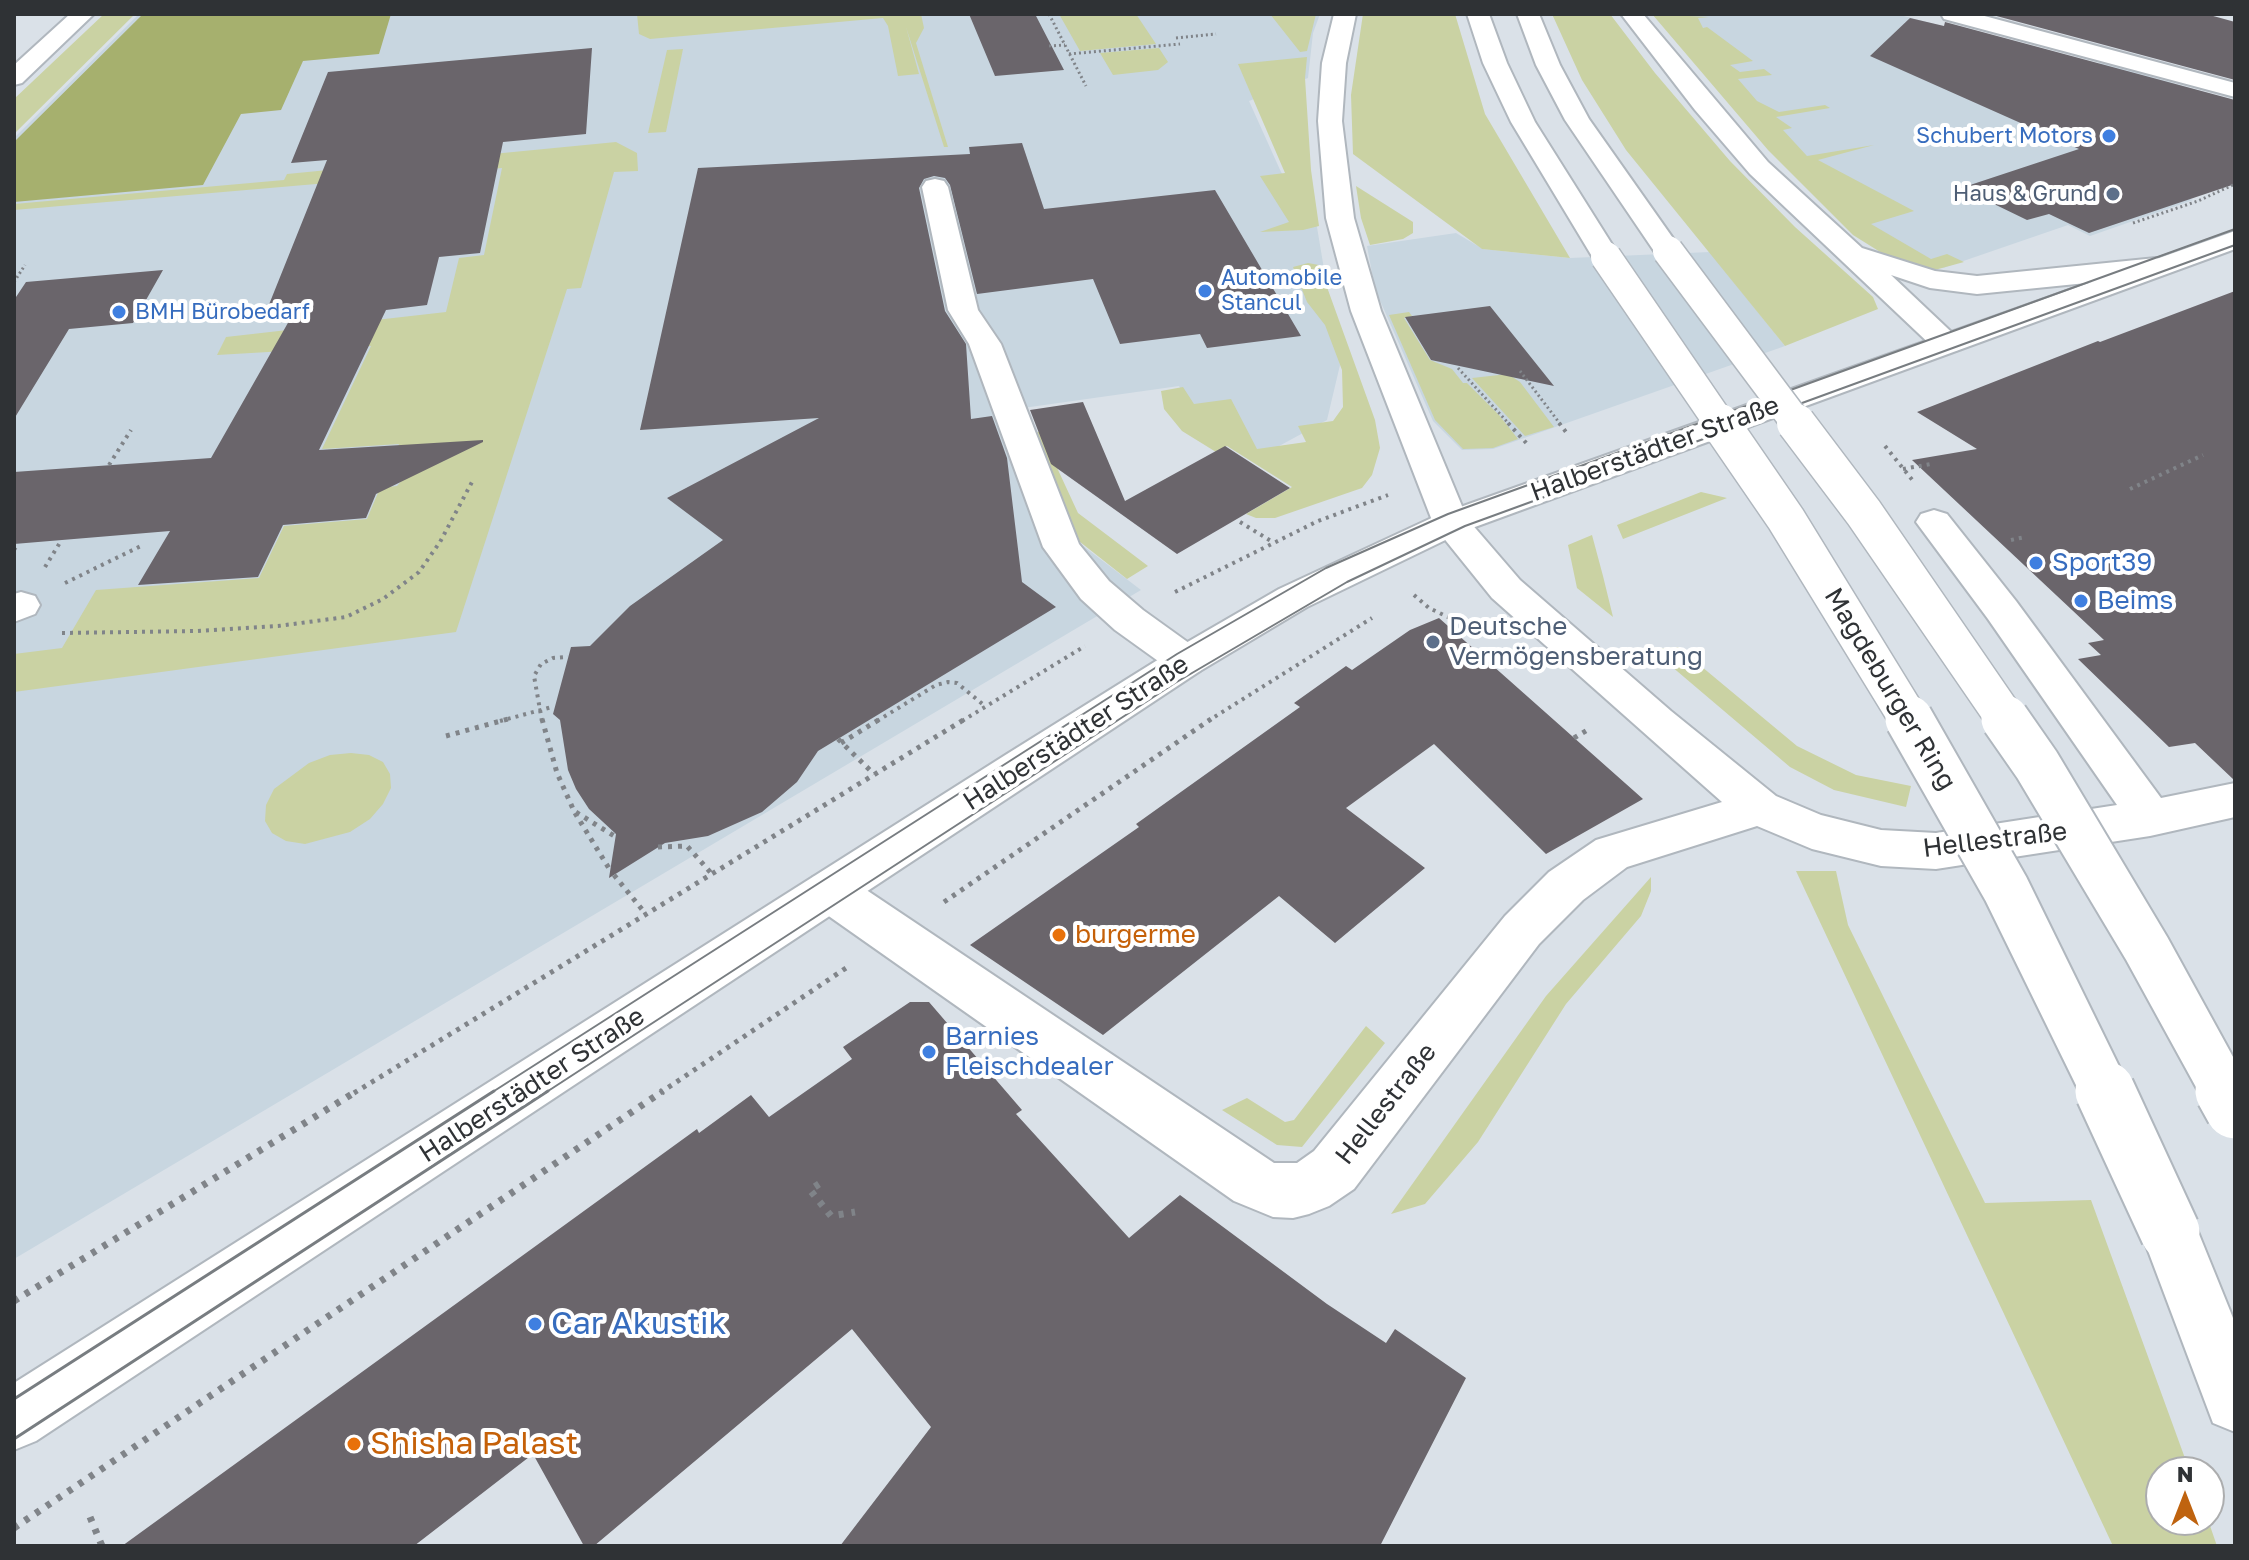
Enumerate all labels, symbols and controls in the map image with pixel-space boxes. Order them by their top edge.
place label: Schubert Motors [1916,123,2093,149]
marker: Schubert Motors [2100,127,2118,145]
place label: Haus & Grund [1953,181,2097,207]
marker: Haus & Grund [2104,185,2122,203]
place label: Automobile Stancul [1221,265,1342,316]
marker: Automobile Stancul [1196,282,1214,300]
place label: BMH Bürobedarf [135,299,310,325]
marker: BMH Bürobedarf [110,303,128,321]
street label: Halberstädter Straße [1526,390,1784,508]
place label: Sport39 [2052,547,2152,579]
marker: Sport39 [2027,554,2045,572]
street label: Magdeburger Ring [1817,582,1963,796]
place label: Beims [2097,585,2173,617]
marker: Beims [2072,592,2090,610]
place label: Deutsche Vermögensberatung [1449,611,1703,672]
marker: Deutsche Vermögensberatung [1424,633,1442,651]
street label: Halberstädter Straße [958,649,1194,817]
street label: Hellestraße [1921,816,2069,864]
place label: burgerme [1075,919,1196,951]
marker: burgerme [1050,926,1068,944]
street label: Halberstädter Straße [414,1001,650,1169]
place label: Barnies Fleischdealer [945,1021,1114,1082]
street label: Hellestraße [1329,1037,1443,1171]
marker: Barnies Fleischdealer [920,1043,938,1061]
place label: Car Akustik [551,1305,727,1343]
marker: Car Akustik [526,1315,544,1333]
place label: Shisha Palast [370,1425,578,1463]
marker: Shisha Palast [345,1435,363,1453]
north arrow [2145,1456,2225,1536]
text: N [2177,1460,2193,1487]

